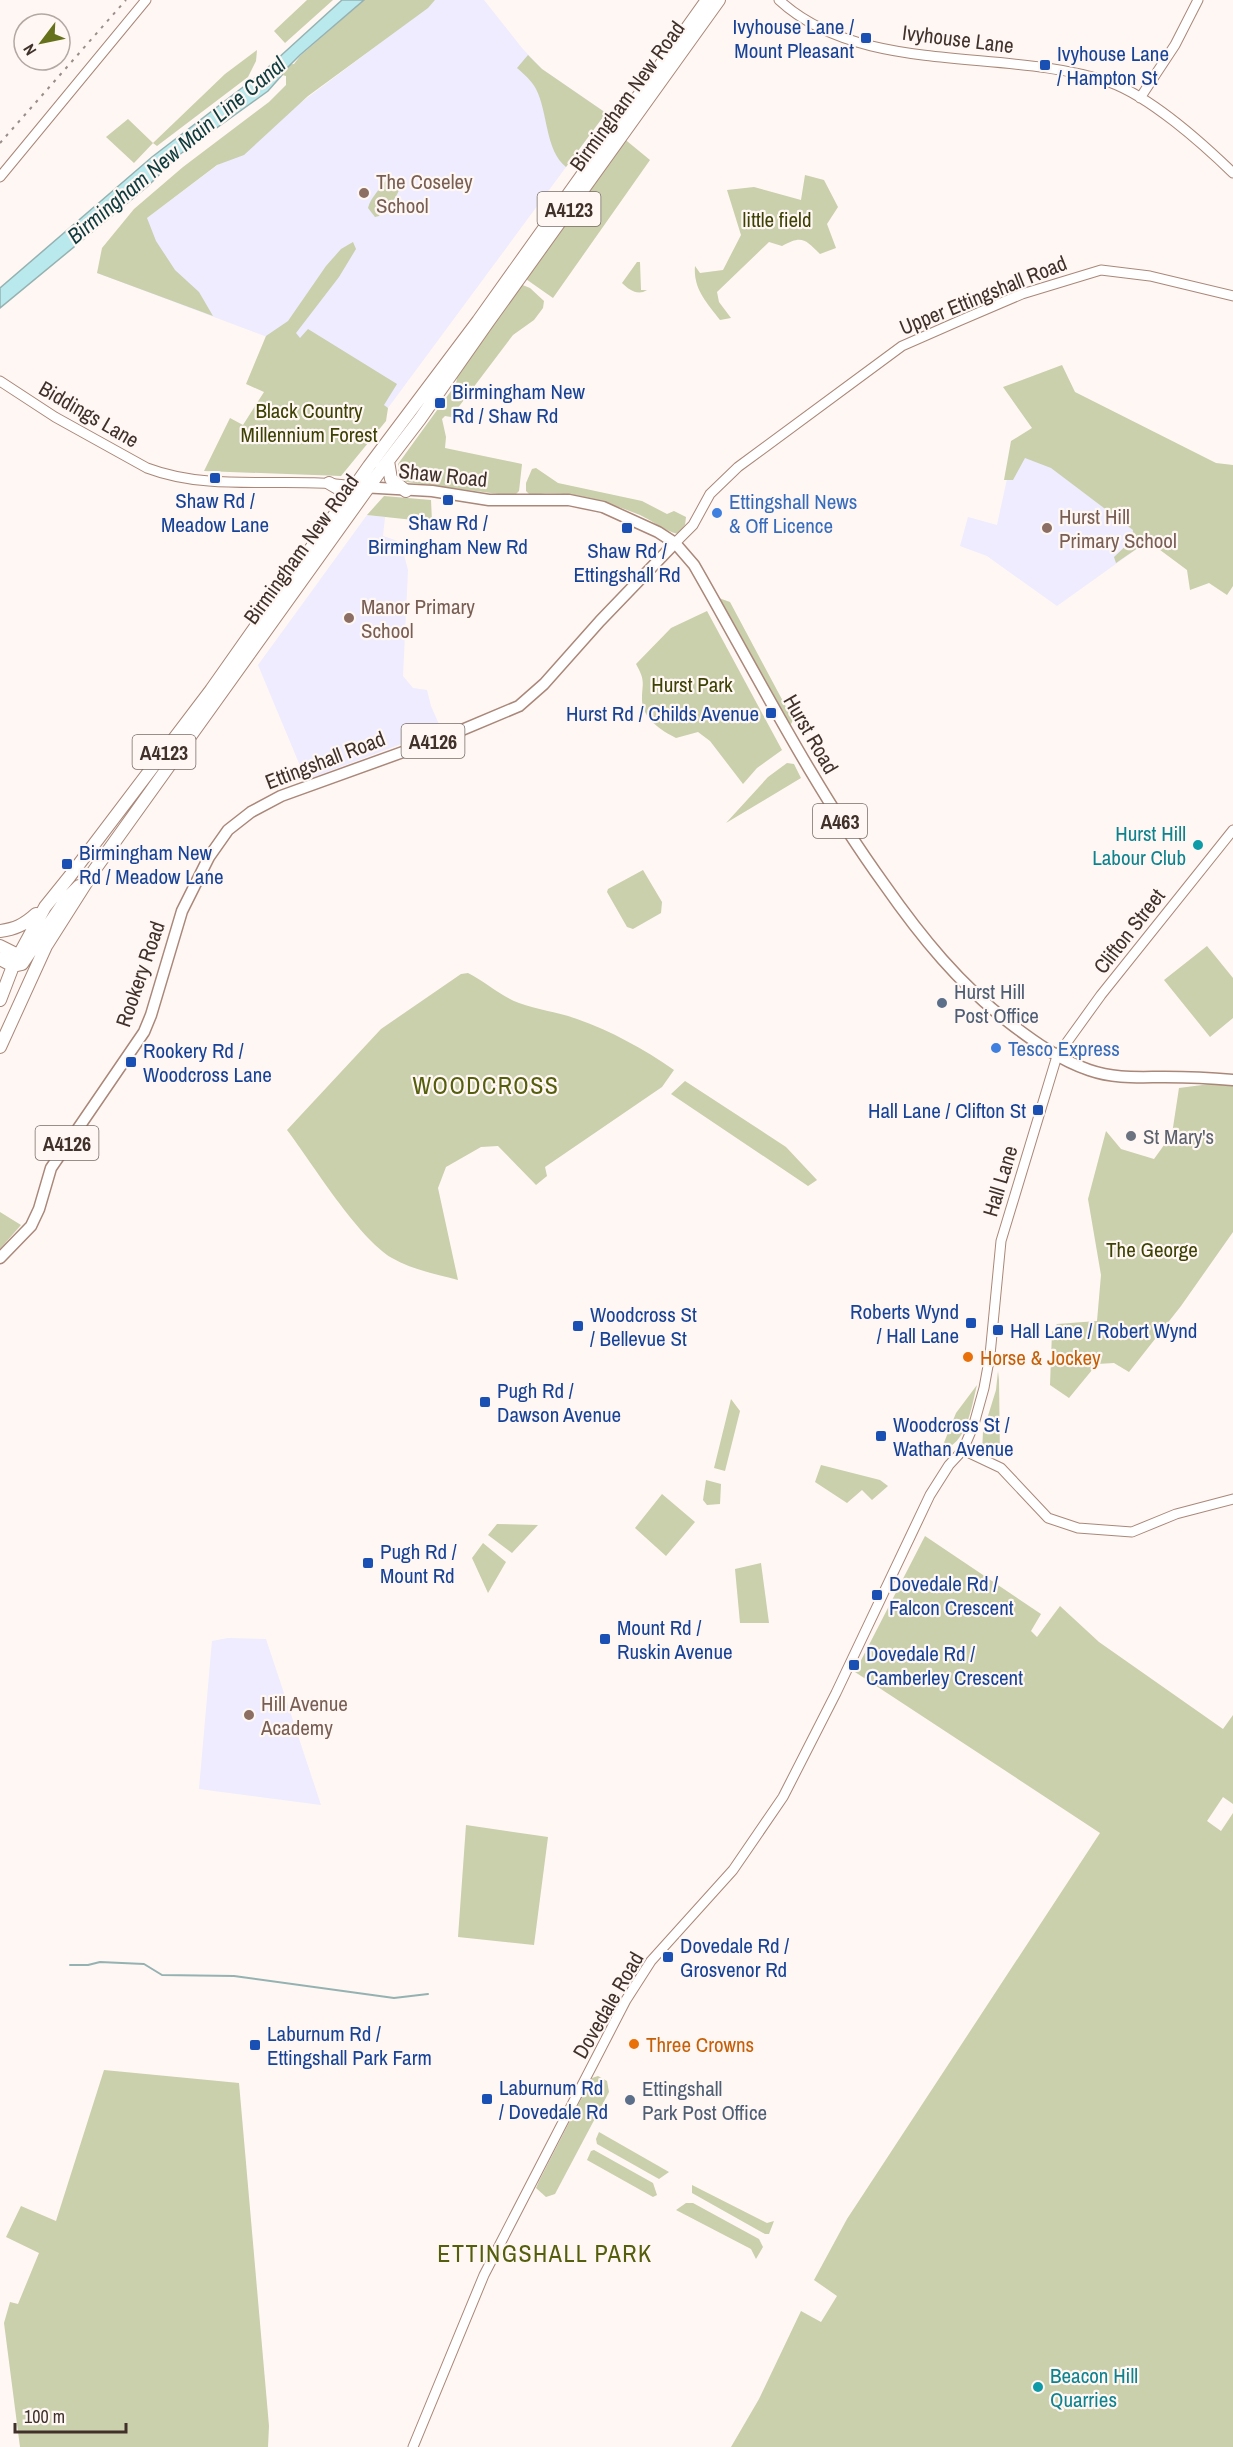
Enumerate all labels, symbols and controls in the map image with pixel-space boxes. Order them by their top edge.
north arrow [12,12,72,72]
place label: Ivyhouse Lane / Mount Pleasant [732,12,854,65]
street label: Birmingham New Road [563,15,691,177]
street label: Ivyhouse Lane [901,18,1015,60]
marker: Ivyhouse Lane / Mount Pleasant [859,31,873,45]
place label: Ivyhouse Lane / Hampton St [1057,39,1169,92]
text: N [17,40,41,60]
water label: Birmingham New Main Line Canal [60,49,292,250]
marker: Ivyhouse Lane / Hampton St [1038,58,1052,72]
place label: The Coseley School [376,167,473,220]
marker: The Coseley School [357,186,371,200]
road number: A4123 [538,192,600,226]
park label: little field [743,205,811,234]
street label: Upper Ettingshall Road [895,248,1071,342]
street label: Biddings Lane [34,374,144,454]
place label: Birmingham New Rd / Shaw Rd [452,377,586,430]
park label: Black Country Millennium Forest [241,396,378,449]
marker: Birmingham New Rd / Shaw Rd [433,396,447,410]
street label: Shaw Road [397,456,489,494]
street label: Birmingham New Road [237,468,365,630]
marker: Shaw Rd / Meadow Lane [208,471,222,485]
place label: Shaw Rd / Meadow Lane [161,486,269,539]
place label: Ettingshall News & Off Licence [729,487,857,540]
marker: Shaw Rd / Birmingham New Rd [441,493,455,507]
place label: Hurst Hill Primary School [1059,502,1177,555]
marker: Ettingshall News & Off Licence [710,506,724,520]
place label: Shaw Rd / Birmingham New Rd [368,508,528,561]
marker: Shaw Rd / Ettingshall Rd [620,521,634,535]
marker: Hurst Hill Primary School [1040,521,1054,535]
place label: Shaw Rd / Ettingshall Rd [573,536,681,589]
place label: Manor Primary School [361,592,475,645]
marker: Manor Primary School [342,611,356,625]
park label: Hurst Park [651,670,733,699]
street label: Hurst Road [777,689,845,779]
place label: Hurst Rd / Childs Avenue [566,699,759,728]
marker: Hurst Rd / Childs Avenue [764,706,778,720]
street label: Ettingshall Road [261,724,389,796]
road number: A4126 [402,724,464,758]
road number: A4123 [132,735,195,769]
road number: A463 [813,804,867,838]
place label: Hurst Hill Labour Club [1092,819,1186,872]
place label: Birmingham New Rd / Meadow Lane [79,838,224,891]
marker: Hurst Hill Labour Club [1191,838,1205,852]
marker: Birmingham New Rd / Meadow Lane [60,857,74,871]
street label: Clifton Street [1087,882,1171,980]
street label: Rookery Road [108,917,172,1031]
place label: Hurst Hill Post Office [954,977,1039,1030]
marker: Hurst Hill Post Office [935,996,949,1010]
place label: Tesco Express [1008,1034,1120,1063]
place label: Rookery Rd / Woodcross Lane [143,1036,272,1089]
marker: Tesco Express [989,1041,1003,1055]
marker: Rookery Rd / Woodcross Lane [124,1055,138,1069]
district label: WOODCROSS [413,1069,559,1101]
place label: Hall Lane / Clifton St [868,1096,1026,1125]
marker: Hall Lane / Clifton St [1031,1103,1045,1117]
place label: St Mary's [1143,1122,1214,1151]
road number: A4126 [36,1126,98,1160]
marker: St Mary's [1124,1129,1138,1143]
street label: Hall Lane [975,1142,1025,1220]
park label: The George [1106,1235,1198,1264]
place label: Roberts Wynd / Hall Lane [850,1297,959,1350]
place label: Woodcross St / Bellevue St [590,1300,697,1353]
marker: Roberts Wynd / Hall Lane [964,1316,978,1330]
place label: Hall Lane / Robert Wynd [1010,1316,1197,1345]
marker: Woodcross St / Bellevue St [571,1319,585,1333]
marker: Hall Lane / Robert Wynd [991,1323,1005,1337]
place label: Horse & Jockey [980,1343,1101,1372]
marker: Horse & Jockey [961,1350,975,1364]
place label: Pugh Rd / Dawson Avenue [497,1376,621,1429]
marker: Pugh Rd / Dawson Avenue [478,1395,492,1409]
place label: Woodcross St / Wathan Avenue [893,1410,1014,1463]
marker: Woodcross St / Wathan Avenue [874,1429,888,1443]
place label: Pugh Rd / Mount Rd [380,1537,457,1590]
marker: Pugh Rd / Mount Rd [361,1556,375,1570]
place label: Dovedale Rd / Falcon Crescent [889,1569,1014,1622]
marker: Dovedale Rd / Falcon Crescent [870,1588,884,1602]
place label: Mount Rd / Ruskin Avenue [617,1613,733,1666]
marker: Mount Rd / Ruskin Avenue [598,1632,612,1646]
place label: Dovedale Rd / Camberley Crescent [866,1639,1023,1692]
marker: Dovedale Rd / Camberley Crescent [847,1658,861,1672]
place label: Hill Avenue Academy [260,1689,348,1742]
marker: Hill Avenue Academy [242,1708,256,1722]
place label: Dovedale Rd / Grosvenor Rd [680,1931,789,1984]
street label: Dovedale Road [566,1946,650,2064]
marker: Dovedale Rd / Grosvenor Rd [661,1950,675,1964]
place label: Laburnum Rd / Ettingshall Park Farm [267,2019,432,2072]
place label: Three Crowns [646,2030,754,2059]
marker: Three Crowns [627,2037,641,2051]
marker: Laburnum Rd / Ettingshall Park Farm [248,2038,262,2052]
place label: Laburnum Rd / Dovedale Rd [499,2073,608,2126]
place label: Ettingshall Park Post Office [642,2074,767,2127]
marker: Laburnum Rd / Dovedale Rd [480,2092,494,2106]
marker: Ettingshall Park Post Office [623,2093,637,2107]
district label: ETTINGSHALL PARK [437,2237,653,2269]
place label: Beacon Hill Quarries [1050,2361,1138,2414]
marker: Beacon Hill Quarries [1031,2380,1045,2394]
scale bar [15,2396,126,2434]
text: 100 m [24,2404,65,2429]

